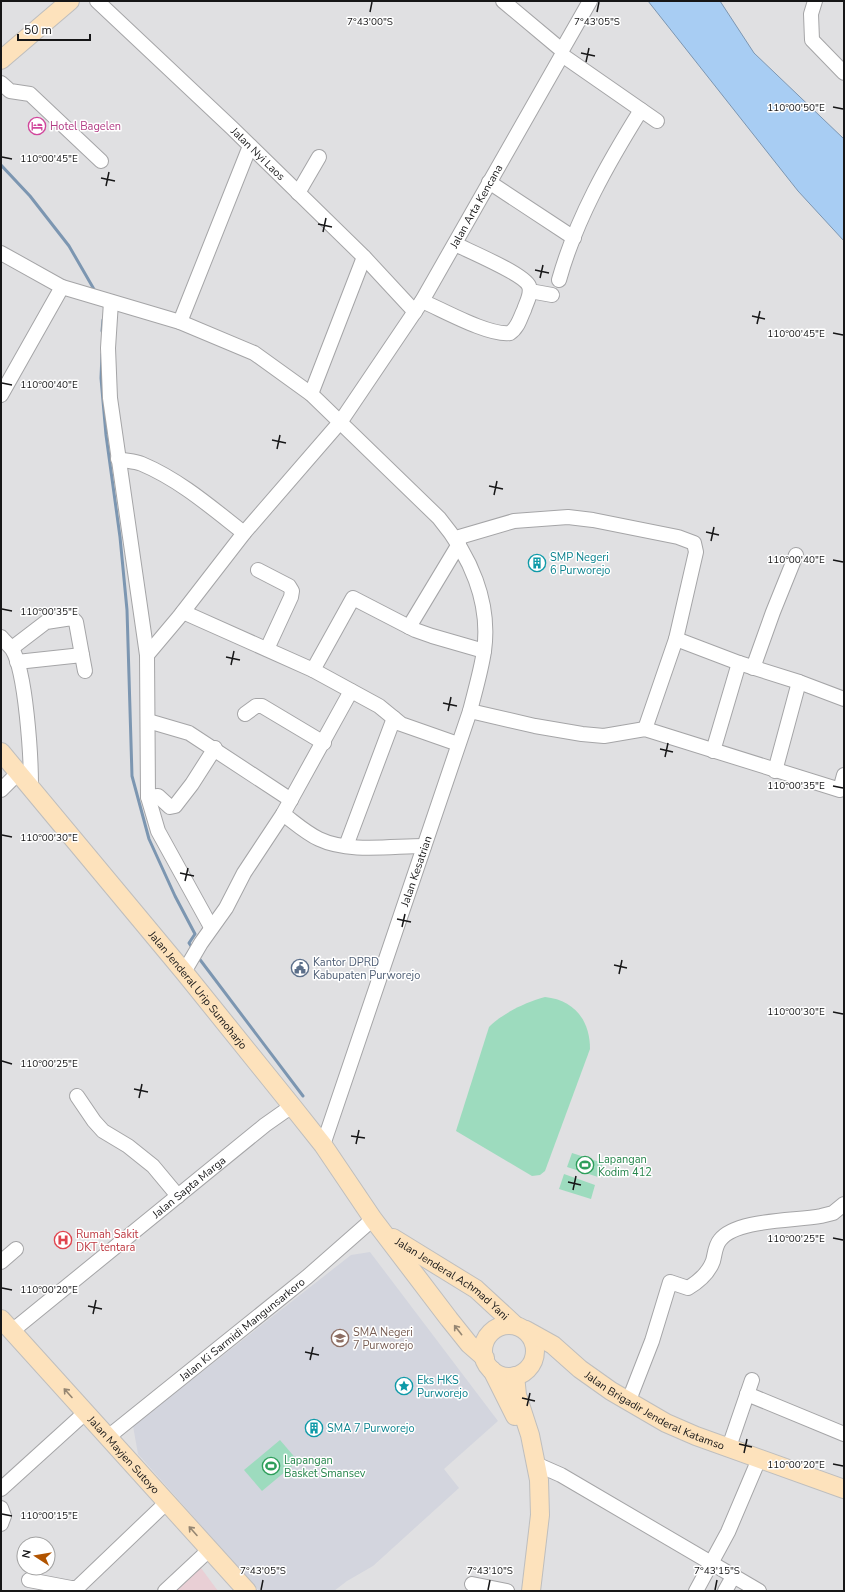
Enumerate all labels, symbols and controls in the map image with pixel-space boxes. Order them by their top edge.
text: 7°43'00"S [347,15,393,29]
text: 7°43'05"S [574,15,620,29]
scale bar [18,16,90,42]
text: 50 m [24,22,52,38]
text: 110°00'50"E [767,101,825,115]
hotel icon: Hotel Bagelen [27,116,47,136]
place label: Hotel Bagelen [50,119,121,134]
street label: Jalan Nyi Laos [227,123,288,184]
text: 110°00'45"E [20,152,78,166]
street label: Jalan Arta Kencana [446,162,506,252]
text: 110°00'45"E [767,327,825,341]
text: 110°00'40"E [20,378,78,392]
place label: SMP Negeri 6 Purworejo [550,550,610,578]
building icon: SMP Negeri 6 Purworejo [527,553,547,573]
text: 110°00'40"E [767,553,825,567]
text: 110°00'35"E [20,605,78,619]
text: 110°00'35"E [767,779,825,793]
text: 110°00'30"E [20,831,78,845]
street label: Jalan Kesatrian [397,834,436,909]
street label: Jalan Jenderal Urip Sumoharjo [144,927,250,1053]
place label: Kantor DPRD Kabupaten Purworejo [313,955,420,983]
public building icon: Kantor DPRD Kabupaten Purworejo [290,958,310,978]
text: 110°00'30"E [767,1005,825,1019]
text: 110°00'25"E [20,1057,78,1071]
place label: Lapangan Kodim 412 [598,1152,652,1180]
street label: Jalan Sapta Marga [149,1153,229,1222]
sports icon: Lapangan Kodim 412 [575,1155,595,1175]
place label: Rumah Sakit DKT tentara [76,1227,138,1255]
hospital icon: Rumah Sakit DKT tentara [53,1230,73,1250]
text: 110°00'25"E [767,1232,825,1246]
street label: Jalan Jenderal Achmad Yani [392,1234,512,1324]
street label: Jalan Ki Sarmidi Mangunsarkoro [176,1275,308,1385]
text: 110°00'20"E [20,1283,78,1297]
one-way arrow [453,1324,462,1335]
place label: SMA Negeri 7 Purworejo [353,1325,413,1353]
school or university icon: SMA Negeri 7 Purworejo [330,1328,350,1348]
street label: Jalan Brigadir Jenderal Katamso [581,1367,727,1454]
place label: Eks HKS Purworejo [417,1373,468,1401]
place icon: Eks HKS Purworejo [394,1376,414,1396]
one-way arrow [63,1388,73,1398]
street label: Jalan Mayjen Sutoyo [83,1412,163,1497]
building icon: SMA 7 Purworejo [304,1418,324,1438]
place label: SMA 7 Purworejo [327,1421,415,1436]
place label: Lapangan Basket Smansev [284,1453,366,1481]
sports icon: Lapangan Basket Smansev [261,1456,281,1476]
text: 110°00'20"E [767,1458,825,1472]
text: 110°00'15"E [20,1509,78,1523]
one-way arrow [188,1526,197,1536]
north arrow [16,1536,56,1576]
text: N [19,1548,35,1560]
text: 7°43'05"S [240,1564,286,1578]
text: 7°43'10"S [467,1564,513,1578]
text: 7°43'15"S [694,1564,740,1578]

